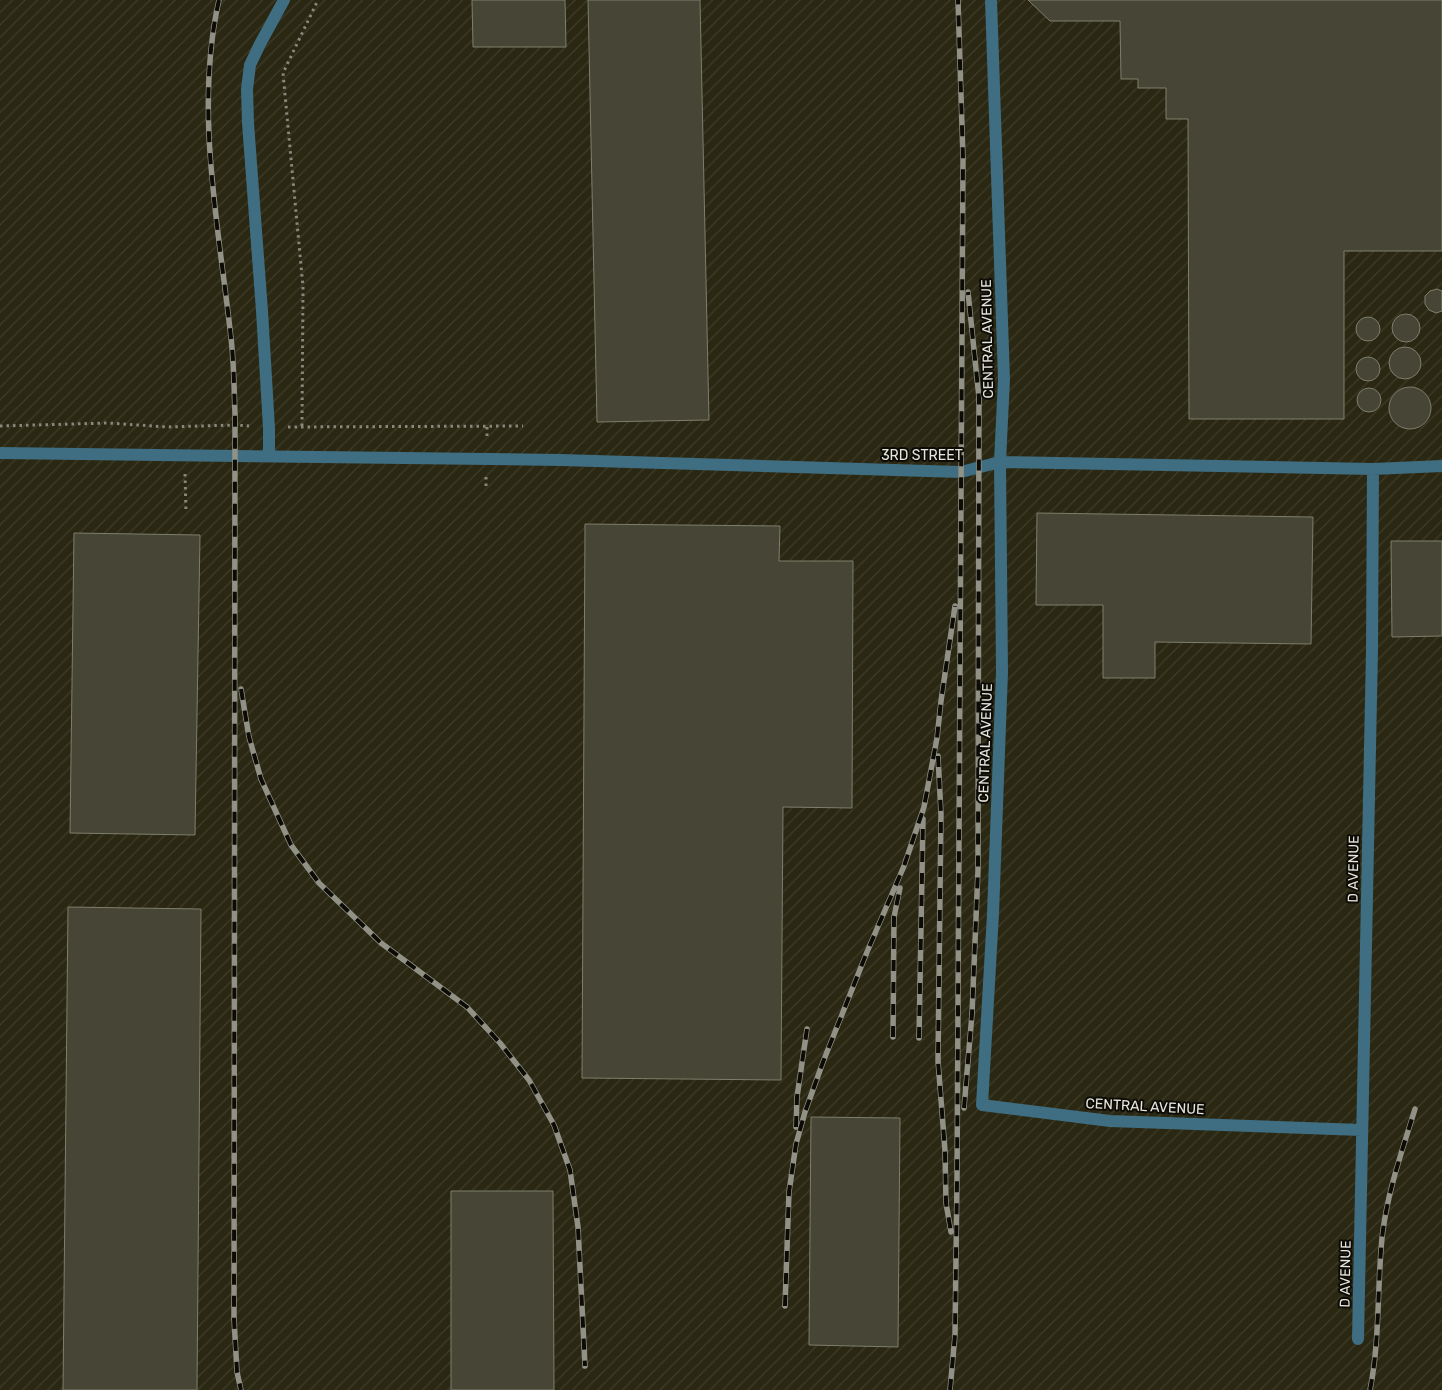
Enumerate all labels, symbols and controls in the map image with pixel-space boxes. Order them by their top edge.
street label: CENTRAL AVENUE [978,279,997,399]
street label: 3RD STREET [881,447,963,464]
street label: CENTRAL AVENUE [975,683,996,803]
street label: D AVENUE [1344,835,1363,903]
street label: CENTRAL AVENUE [1085,1095,1205,1118]
street label: D AVENUE [1336,1240,1355,1308]

